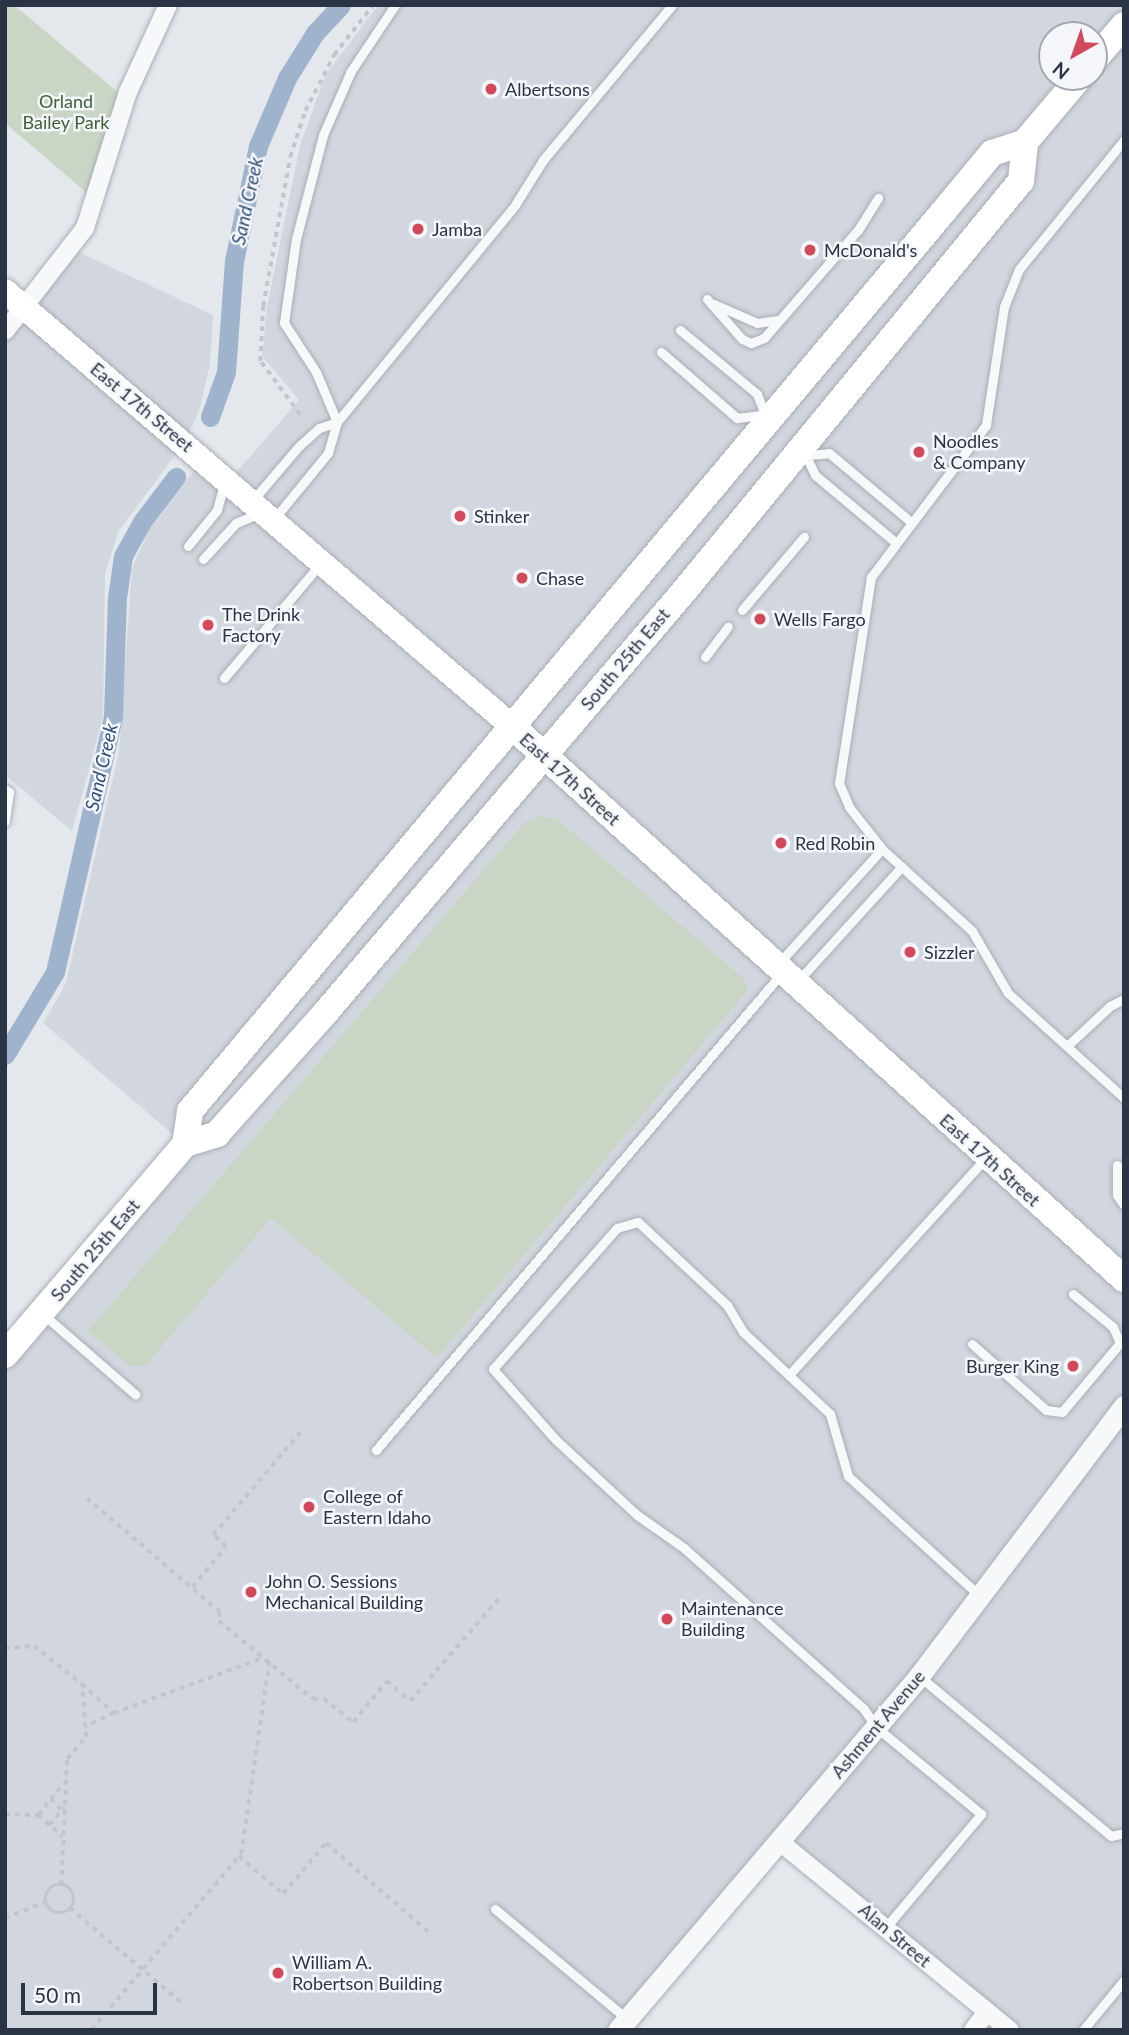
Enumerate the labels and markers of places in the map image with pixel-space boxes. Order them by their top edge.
place label: Albertsons [505,78,590,100]
marker: Albertsons [483,81,499,97]
place label: Jamba [432,218,482,240]
marker: Jamba [410,221,426,237]
place label: McDonald's [824,239,917,261]
marker: McDonald's [802,242,818,258]
place label: Noodles & Company [933,431,1025,474]
marker: Noodles & Company [911,444,927,460]
place label: Stinker [474,505,529,527]
marker: Stinker [452,508,468,524]
place label: Chase [536,567,584,589]
marker: Chase [514,570,530,586]
place label: The Drink Factory [222,604,300,646]
place label: Wells Fargo [774,608,866,630]
marker: Wells Fargo [752,611,768,627]
marker: The Drink Factory [200,617,216,633]
place label: Red Robin [795,832,875,854]
marker: Red Robin [773,835,789,851]
place label: Sizzler [924,941,975,963]
marker: Sizzler [902,944,918,960]
place label: Burger King [966,1355,1059,1377]
marker: Burger King [1065,1358,1081,1374]
place label: College of Eastern Idaho [323,1486,431,1528]
marker: College of Eastern Idaho [301,1499,317,1515]
place label: John O. Sessions Mechanical Building [265,1571,423,1614]
marker: John O. Sessions Mechanical Building [243,1584,259,1600]
place label: Maintenance Building [681,1598,784,1640]
marker: Maintenance Building [659,1611,675,1627]
place label: William A. Robertson Building [292,1952,442,1994]
marker: William A. Robertson Building [270,1965,286,1981]

